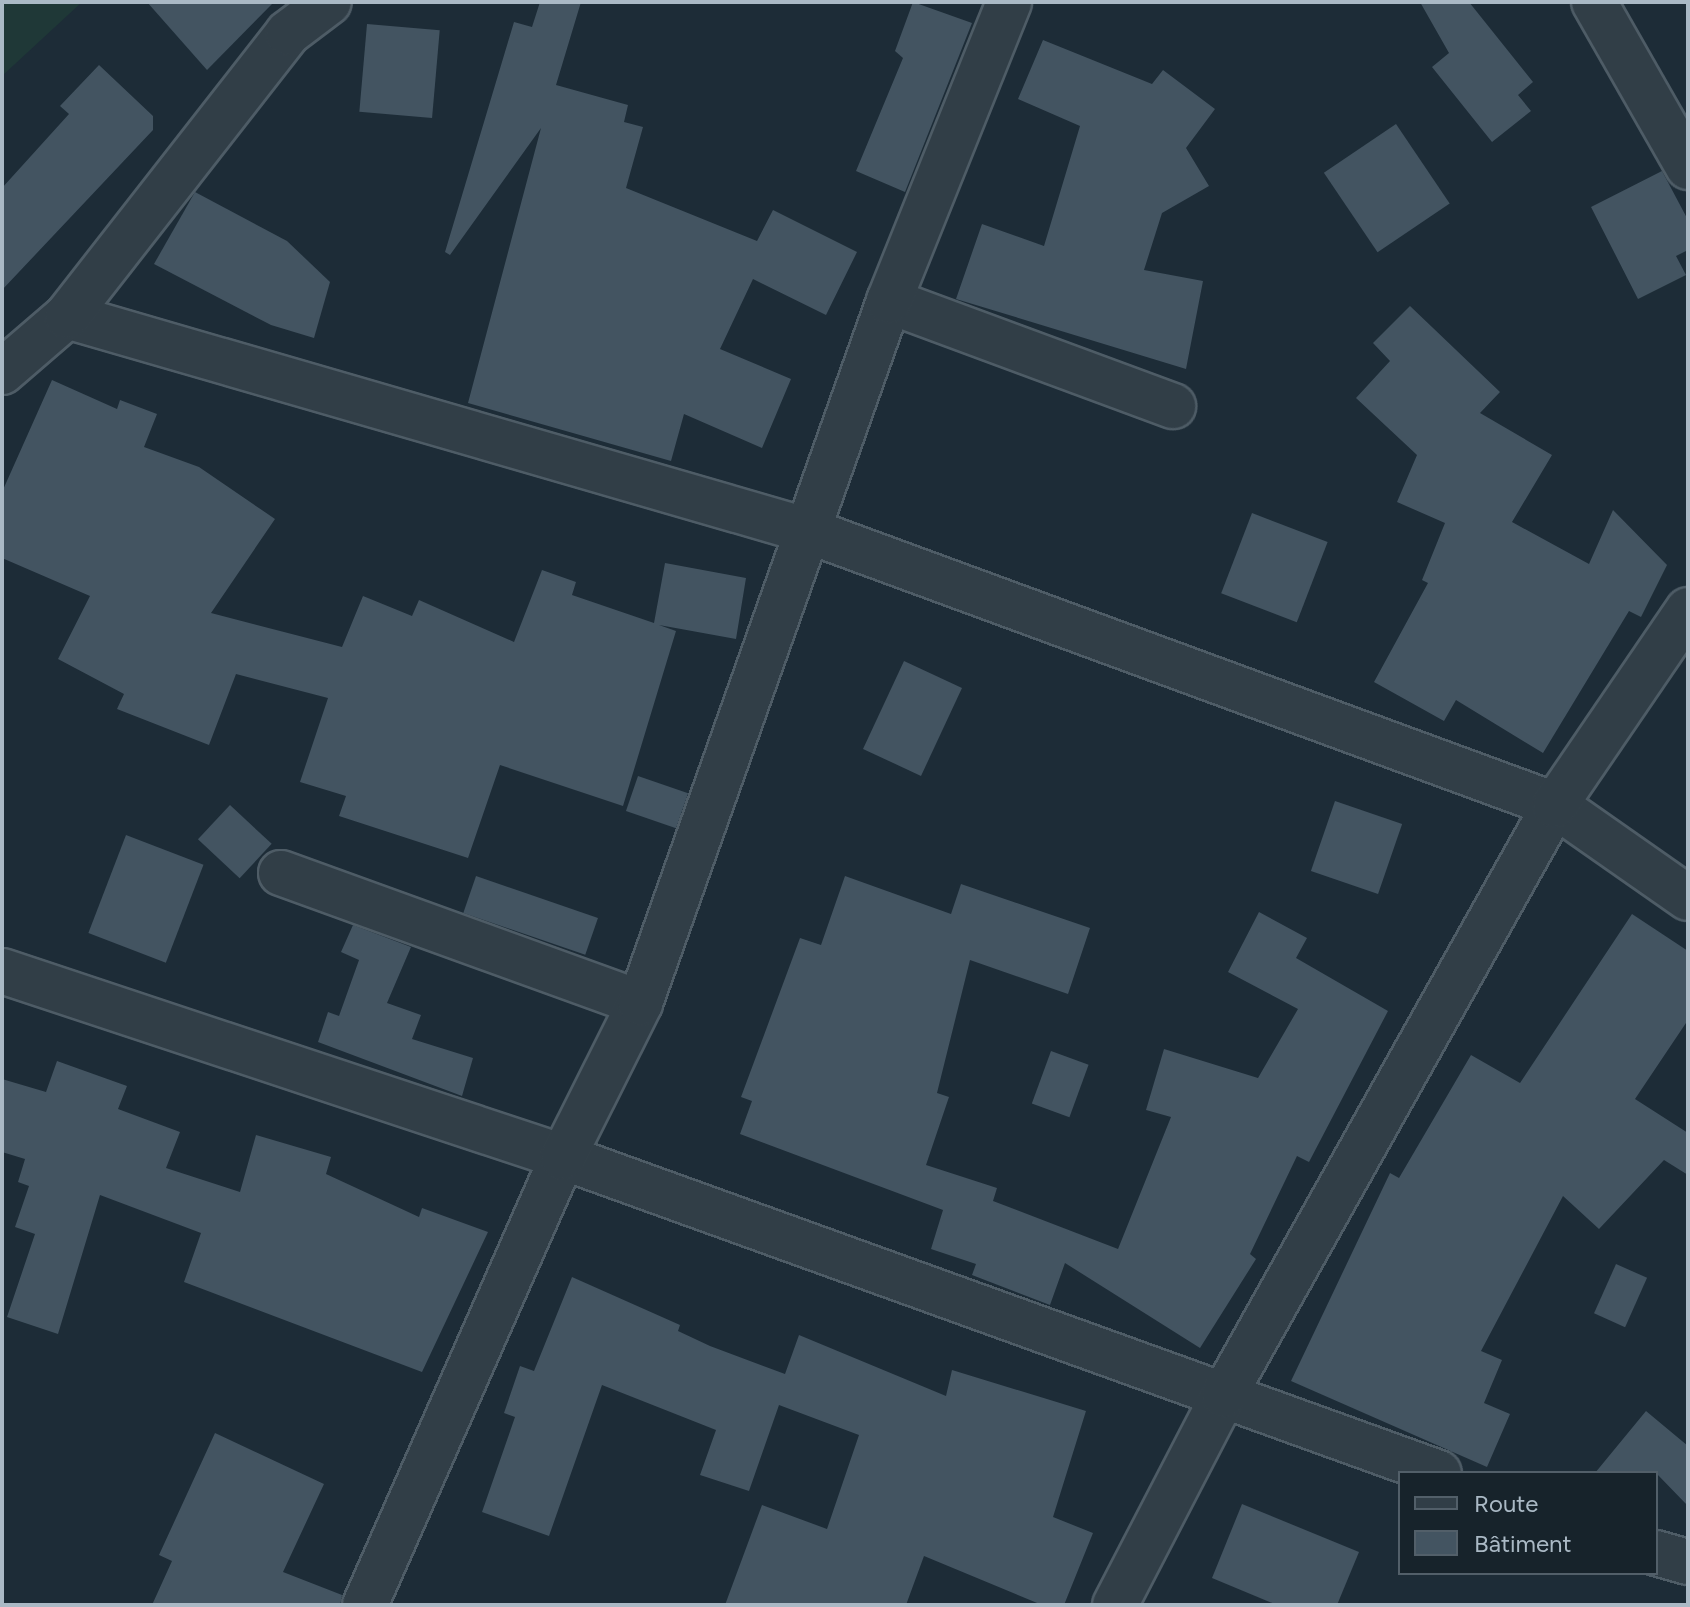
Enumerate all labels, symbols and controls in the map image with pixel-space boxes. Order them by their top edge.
legend [1398,1471,1658,1575]
text: Route [1474,1489,1538,1518]
text: Bâtiment [1474,1529,1572,1558]

